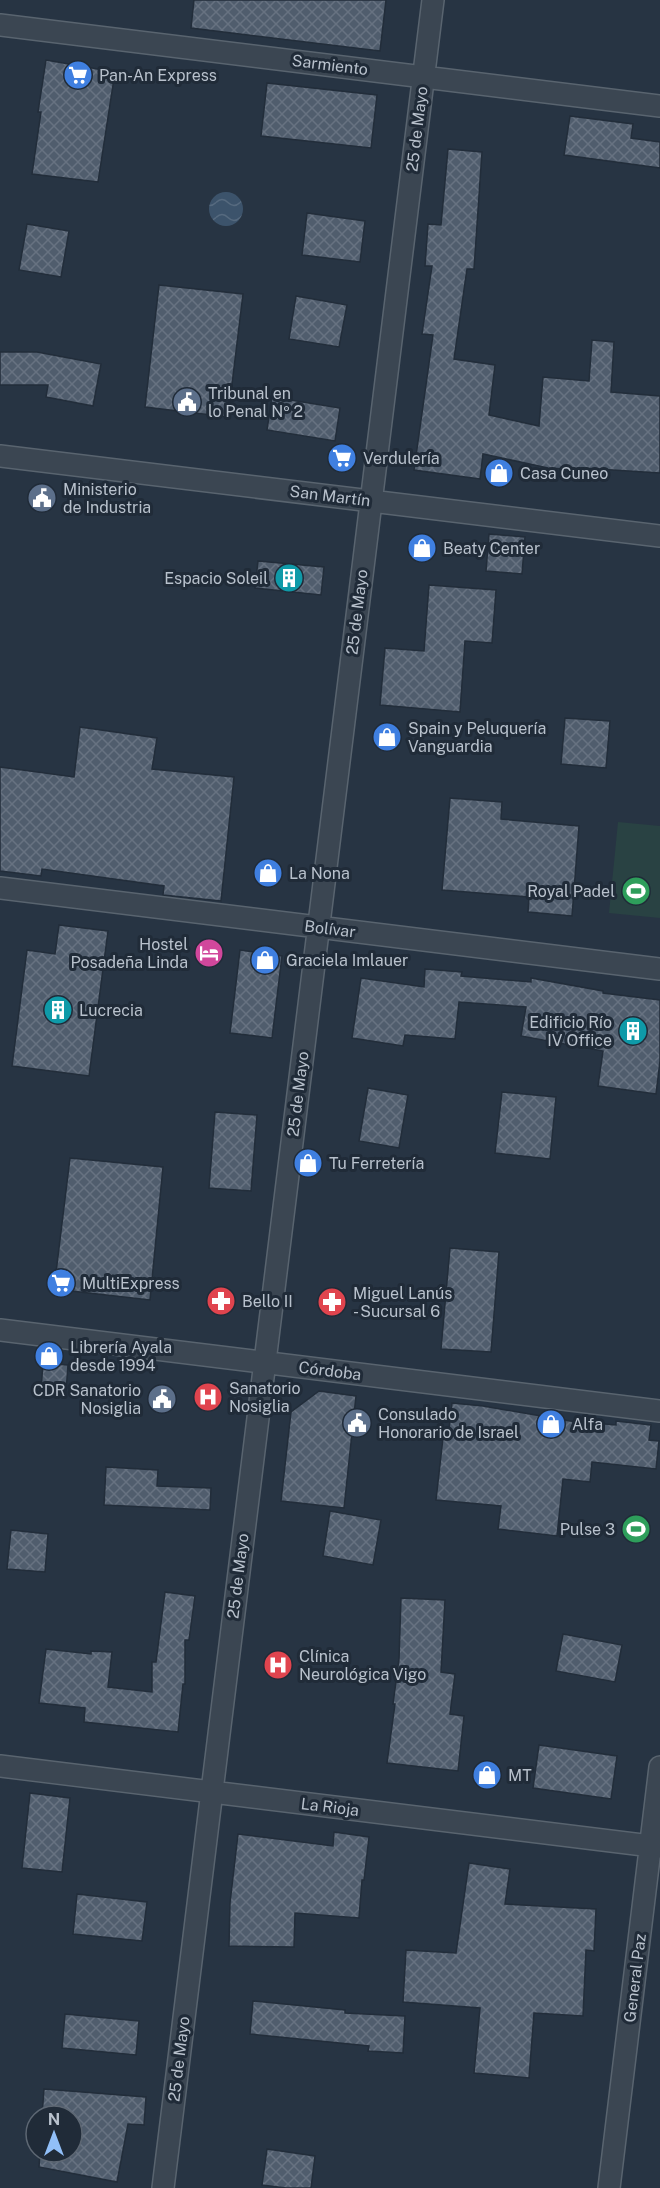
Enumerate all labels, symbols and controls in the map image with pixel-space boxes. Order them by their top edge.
street label: Sarmiento [291,51,369,79]
supermarket icon: Pan-An Express [62,59,94,91]
place label: Pan-An Express [99,66,217,85]
street label: 25 de Mayo [402,85,432,173]
place label: Tribunal en lo Penal Nº 2 [208,384,303,421]
public building icon: Tribunal en lo Penal Nº 2 [171,386,203,418]
supermarket icon: Verdulería [326,442,358,474]
place label: Verdulería [363,449,440,468]
shop icon: Casa Cuneo [483,457,515,489]
place label: Casa Cuneo [520,464,608,483]
place label: Ministerio de Industria [63,480,151,517]
public building icon: Ministerio de Industria [26,482,58,514]
street label: San Martín [289,482,371,510]
shop icon: Beaty Center [406,532,438,564]
place label: Beaty Center [443,539,540,558]
building icon: Espacio Soleil [273,562,305,594]
street label: 25 de Mayo [342,568,372,656]
place label: Espacio Soleil [164,569,268,588]
place label: Spain y Peluquería Vanguardia [408,719,546,756]
shop icon: Spain y Peluquería Vanguardia [371,721,403,753]
shop icon: La Nona [252,857,284,889]
place label: La Nona [289,864,350,883]
sports icon: Royal Padel [620,875,652,907]
place label: Royal Padel [527,882,615,901]
street label: Bolívar [303,916,357,942]
place label: Hostel Posadeña Linda [71,935,188,972]
hotel icon: Hostel Posadeña Linda [193,937,225,969]
shop icon: Graciela Imlauer [249,944,281,976]
place label: Graciela Imlauer [286,951,408,970]
building icon: Lucrecia [42,994,74,1026]
place label: Lucrecia [79,1001,143,1020]
place label: Edificio Río IV Office [529,1013,612,1050]
building icon: Edificio Río IV Office [617,1015,649,1047]
street label: 25 de Mayo [283,1050,313,1138]
shop icon: Tu Ferretería [292,1147,324,1179]
place label: Tu Ferretería [329,1154,424,1173]
supermarket icon: MultiExpress [45,1267,77,1299]
place label: MultiExpress [82,1274,180,1293]
place label: Miguel Lanús - Sucursal 6 [353,1284,452,1321]
pharmacy icon: Bello II [205,1285,237,1317]
pharmacy icon: Miguel Lanús - Sucursal 6 [316,1286,348,1318]
place label: Bello II [242,1292,293,1311]
place label: Librería Ayala desde 1994 [70,1338,172,1375]
shop icon: Librería Ayala desde 1994 [33,1340,65,1372]
street label: Córdoba [298,1358,362,1384]
place label: Sanatorio Nosiglia [229,1379,301,1416]
place label: CDR Sanatorio Nosiglia [33,1381,141,1418]
hospital icon: Sanatorio Nosiglia [192,1381,224,1413]
public building icon: CDR Sanatorio Nosiglia [146,1383,178,1415]
place label: Consulado Honorario de Israel [378,1405,519,1442]
public building icon: Consulado Honorario de Israel [341,1407,373,1439]
shop icon: Alfa [535,1408,567,1440]
place label: Alfa [572,1415,603,1434]
sports icon: Pulse 3 [620,1513,652,1545]
place label: Pulse 3 [560,1520,615,1539]
street label: 25 de Mayo [223,1532,253,1620]
place label: Clínica Neurológica Vigo [299,1647,426,1684]
hospital icon: Clínica Neurológica Vigo [262,1649,294,1681]
shop icon: MT [471,1759,503,1791]
place label: MT [508,1766,532,1785]
street label: La Rioja [300,1794,360,1820]
street label: General Paz [620,1932,650,2023]
street label: 25 de Mayo [164,2015,194,2103]
north arrow [24,2104,84,2164]
text: N [48,2110,60,2129]

